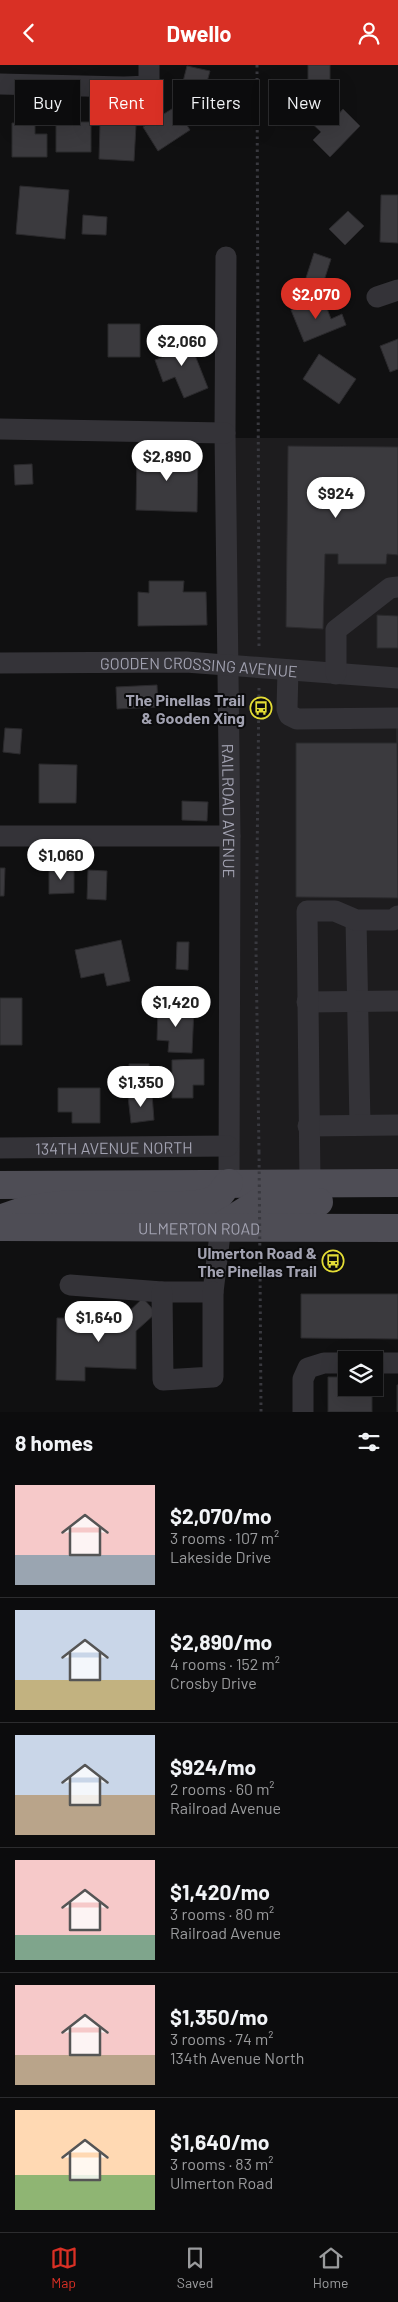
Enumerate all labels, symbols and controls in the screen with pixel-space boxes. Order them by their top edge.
icon: back [15,19,43,47]
icon: person [355,19,383,47]
text: Dwello [166,20,232,46]
chip: Buy [15,80,80,125]
chip: Rent [90,80,163,125]
chip: Filters [173,80,259,125]
chip: New [269,80,339,125]
pin: $2,070 [275,277,357,320]
text: $2,070 [292,284,340,303]
pin: $2,060 [141,325,223,367]
text: $2,060 [158,331,206,350]
pin: $2,890 [126,439,208,482]
text: $2,890 [143,446,191,465]
pin: $924 [306,477,366,519]
text: $924 [318,483,354,502]
street label: GOODEN CROSSING AVENUE [100,652,299,680]
place label: The Pinellas Trail & Gooden Xing [126,690,245,727]
bus stop icon: The Pinellas Trail & Gooden Xing [249,696,273,720]
street label: RAILROAD AVENUE [219,744,240,878]
pin: $1,060 [20,839,102,881]
text: $1,060 [38,845,84,864]
pin: $1,420 [135,985,217,1028]
text: $1,420 [153,992,199,1011]
pin: $1,350 [100,1065,182,1108]
text: $1,350 [118,1072,164,1091]
street label: 134TH AVENUE NORTH [35,1137,193,1157]
street label: ULMERTON ROAD [138,1218,260,1237]
place label: Ulmerton Road & The Pinellas Trail [197,1243,317,1280]
bus stop icon: Ulmerton Road & The Pinellas Trail [321,1249,345,1273]
pin: $1,640 [58,1301,140,1343]
text: $1,640 [76,1307,122,1326]
map controls [338,1351,383,1396]
button: layers [338,1351,383,1396]
icon: filters [355,1428,383,1456]
text: 8 homes [15,1430,93,1455]
text: $2,070/mo [170,1503,272,1528]
icon: home [55,1505,115,1565]
text: 3 rooms · 107 m² [170,1528,279,1547]
text: Lakeside Drive [170,1547,271,1566]
text: $2,890/mo [170,1629,272,1654]
icon: home [55,1630,115,1690]
text: 4 rooms · 152 m² [170,1654,280,1673]
text: Crosby Drive [170,1673,257,1692]
text: $924/mo [170,1754,256,1779]
icon: home [55,1755,115,1815]
text: 2 rooms · 60 m² [170,1779,275,1798]
text: Railroad Avenue [170,1798,281,1817]
text: $1,420/mo [170,1879,270,1904]
icon: home [55,1880,115,1940]
text: 3 rooms · 80 m² [170,1904,274,1923]
text: Railroad Avenue [170,1923,281,1942]
text: $1,350/mo [170,2004,268,2029]
icon: home [55,2005,115,2065]
text: 3 rooms · 74 m² [170,2029,273,2048]
text: 134th Avenue North [170,2048,304,2067]
text: $1,640/mo [170,2129,269,2154]
icon: home [55,2130,115,2190]
text: 3 rooms · 83 m² [170,2154,274,2173]
text: Ulmerton Road [170,2173,273,2192]
tab: Map [50,2244,78,2291]
tab: Saved [177,2244,214,2291]
tab: Home [313,2244,348,2291]

